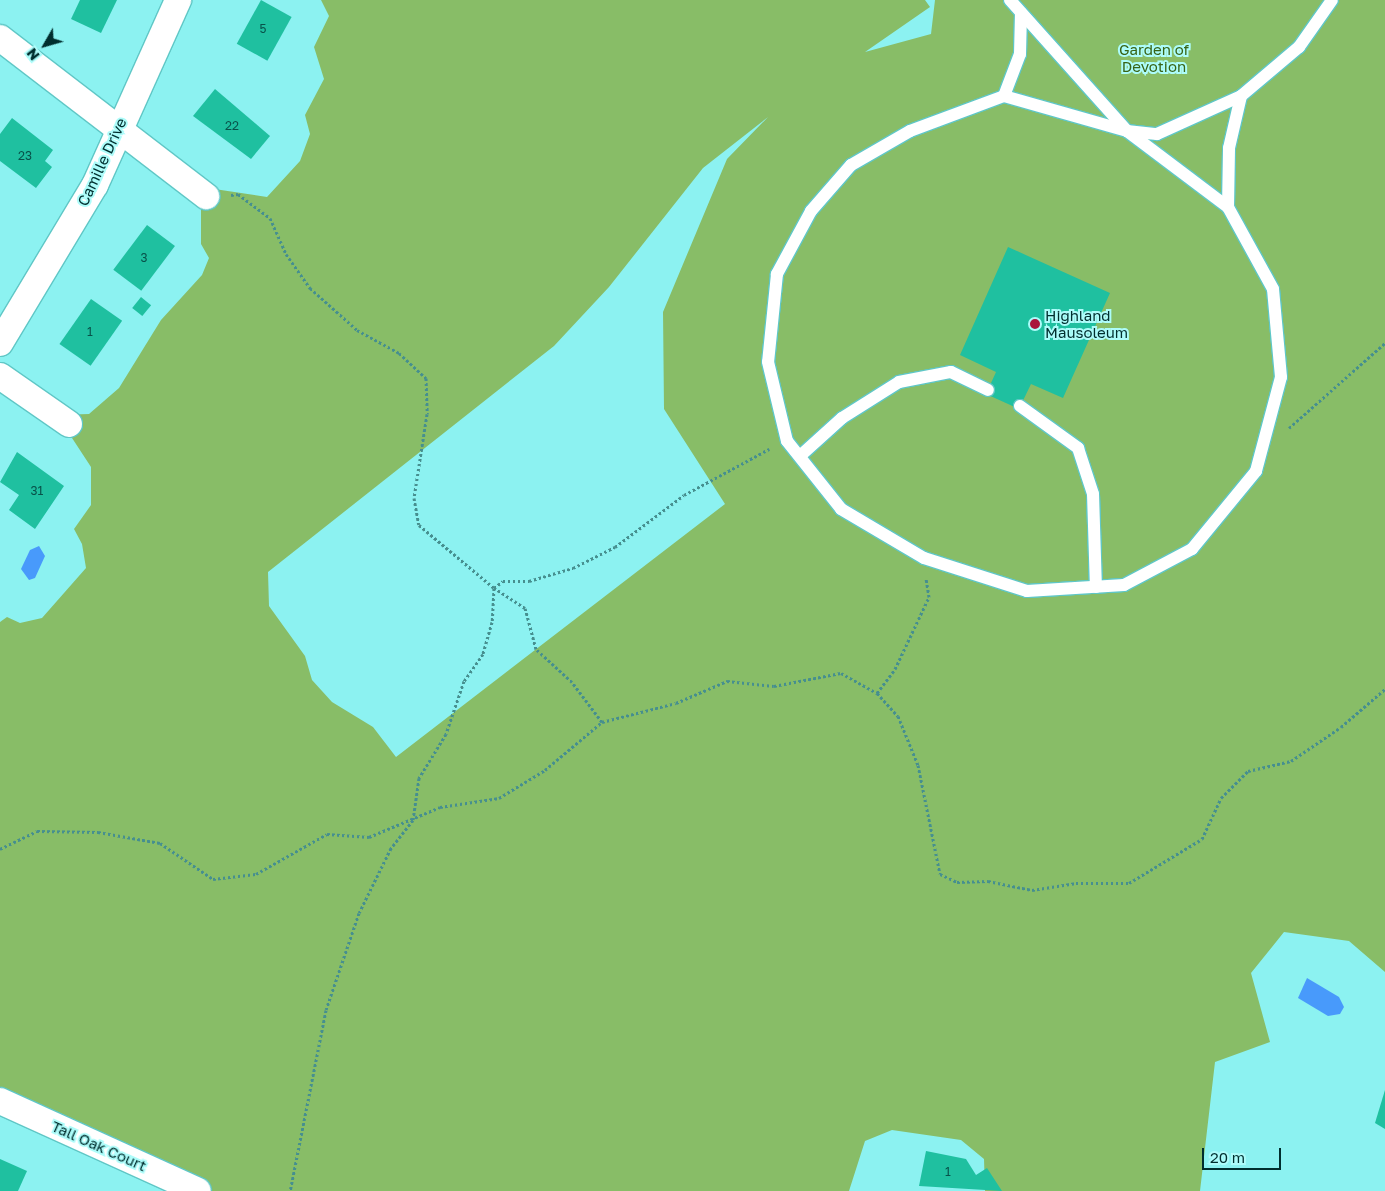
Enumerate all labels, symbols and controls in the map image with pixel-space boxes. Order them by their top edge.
north arrow [20,20,70,70]
house number: 5 [260,22,266,36]
park label: Garden of Devotion [1119,40,1189,75]
text: N [23,45,43,64]
street label: Camille Drive [74,115,130,209]
house number: 22 [225,119,239,133]
house number: 23 [18,149,32,163]
house number: 3 [140,251,148,265]
place label: Highland Mausoleum [1045,306,1128,341]
marker: Highland Mausoleum [1029,318,1041,330]
house number: 1 [87,325,93,339]
house number: 31 [31,484,43,498]
street label: Tall Oak Court [49,1117,149,1175]
scale bar [1205,1138,1284,1170]
text: 20 m [1210,1148,1245,1166]
house number: 1 [945,1165,951,1179]

